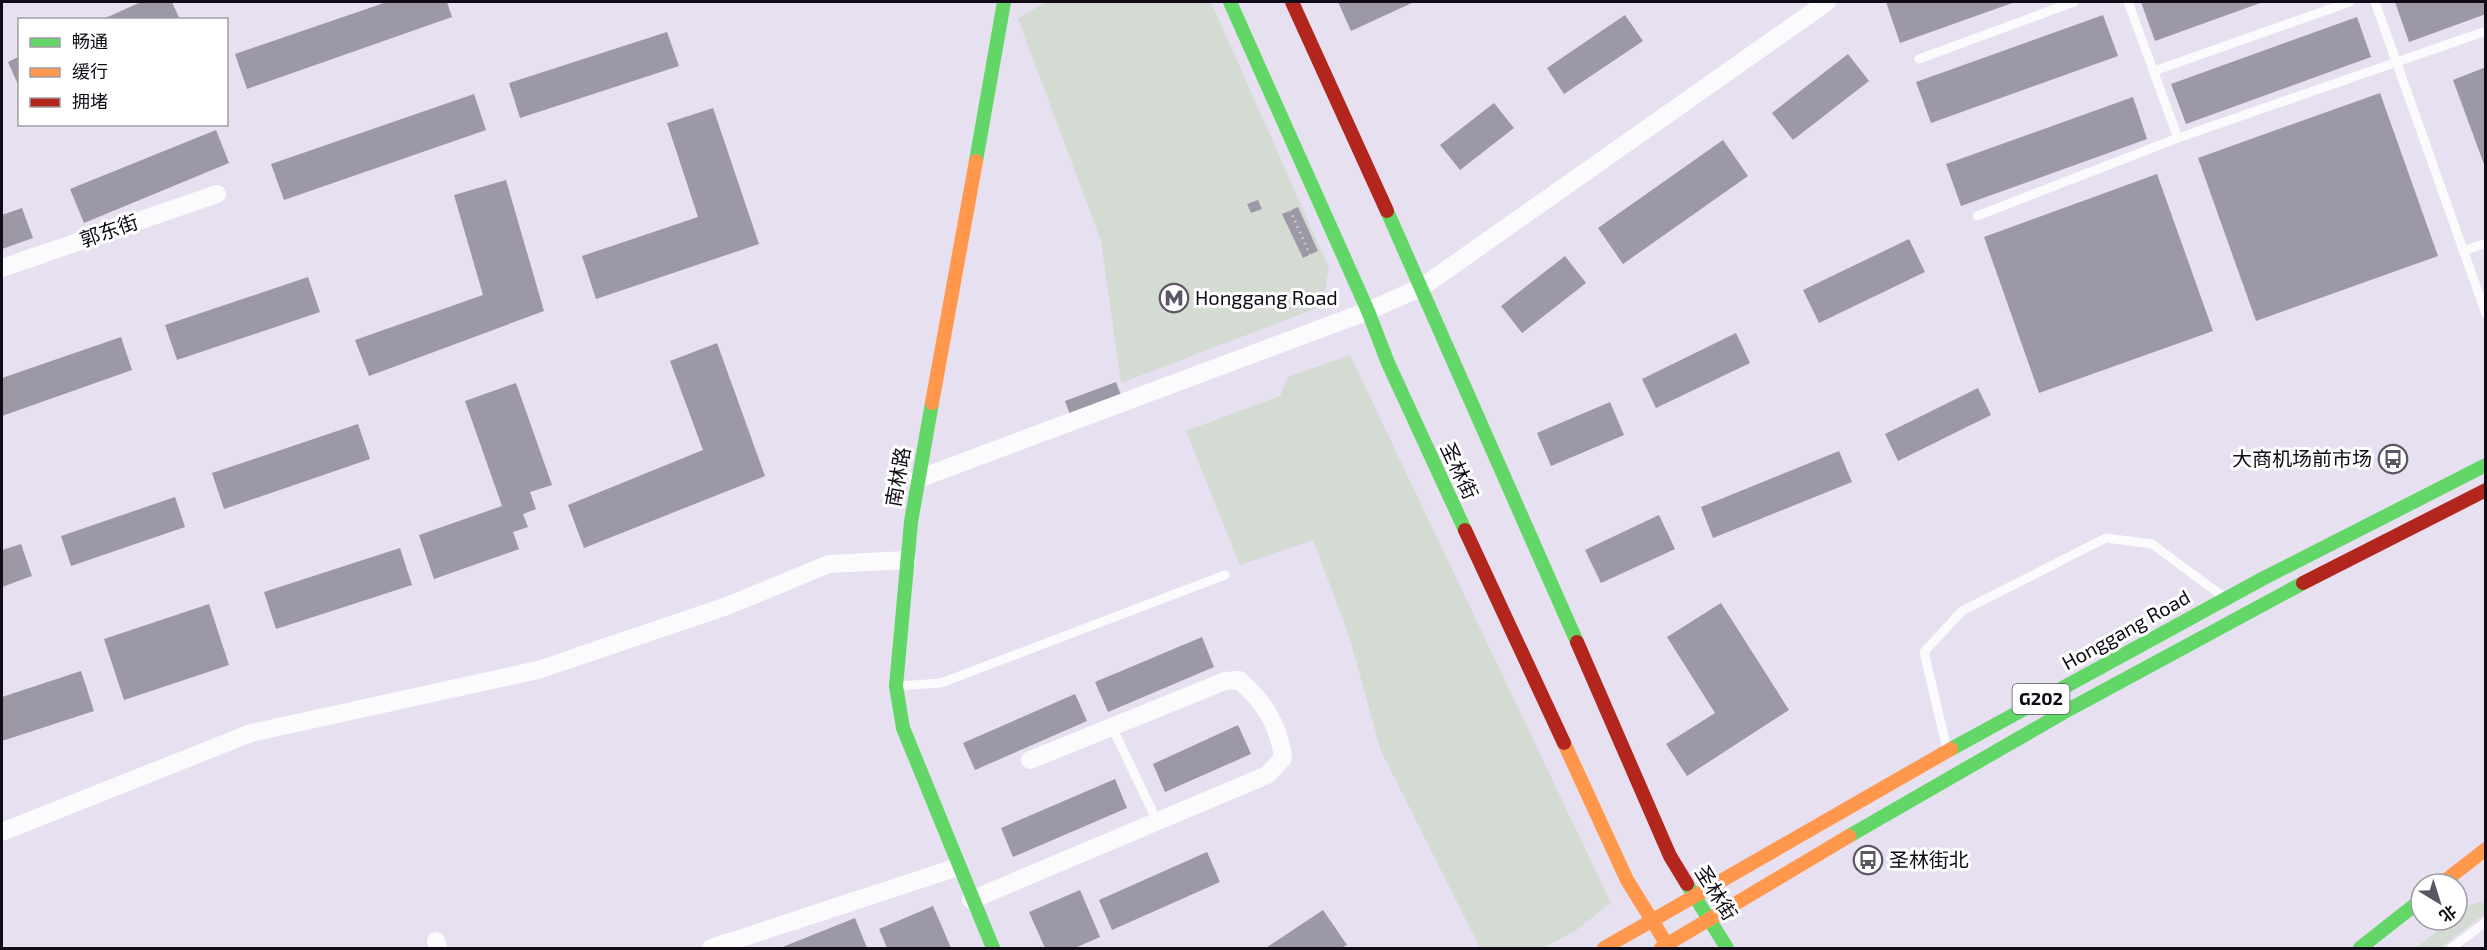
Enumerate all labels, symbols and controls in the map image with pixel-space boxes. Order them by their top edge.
legend [18,18,228,126]
text: 畅通 [72,30,108,52]
text: 缓行 [72,60,108,82]
text: 拥堵 [72,90,108,112]
street label: 郭东街 [76,209,141,251]
metro station icon: Honggang Road [1158,282,1190,314]
place label: Honggang Road [1195,285,1338,309]
street label: 圣林街 [1436,438,1483,503]
bus stop icon: 大商机场前市场 [2377,443,2409,475]
street label: 南林路 [880,445,914,508]
place label: 大商机场前市场 [2232,446,2372,470]
street label: Honggang Road [2057,584,2194,674]
road number: G202 [2012,684,2070,714]
bus stop icon: 圣林街北 [1852,844,1884,876]
place label: 圣林街北 [1889,847,1969,871]
street label: 圣林街 [1691,861,1743,924]
north arrow [2409,872,2469,932]
text: 北 [2436,902,2461,927]

